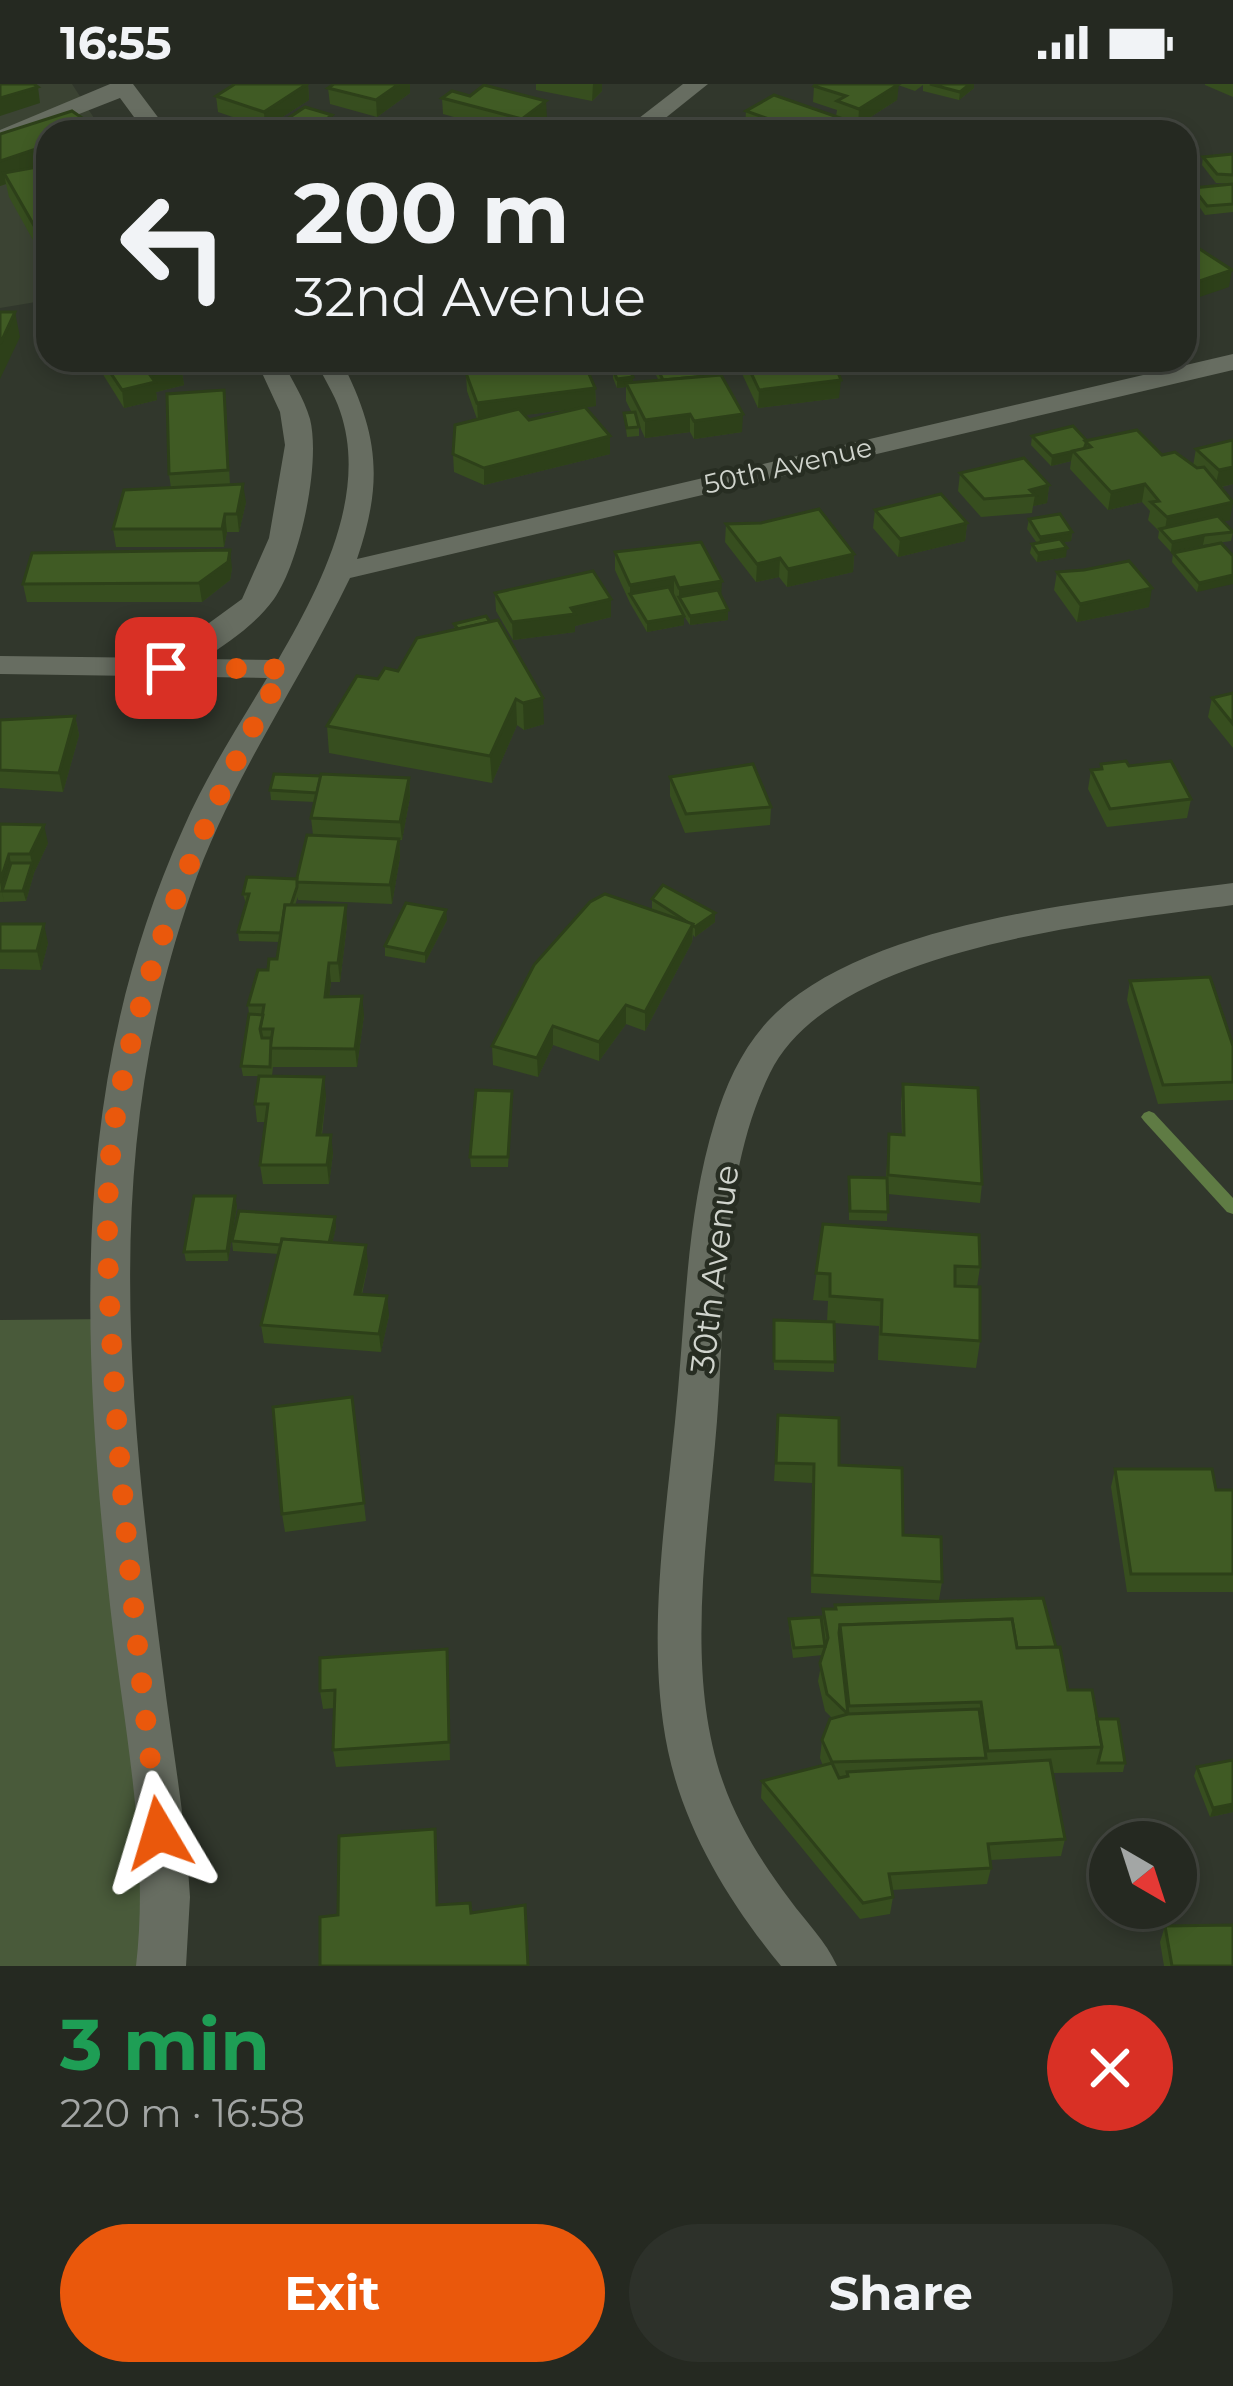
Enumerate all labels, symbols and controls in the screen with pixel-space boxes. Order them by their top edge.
text: 16:55 [60,15,171,70]
text: 200 m [294,162,570,264]
icon: left [96,168,252,324]
text: 32nd Avenue [294,264,646,330]
street label: 50th Avenue [701,430,875,501]
pin [115,617,217,719]
icon: arrive [133,635,199,701]
street label: 30th Avenue [681,1163,747,1375]
position arrow [96,1770,222,1896]
north arrow [1089,1821,1197,1929]
map controls [1089,1821,1197,1929]
text: 3 min [60,2000,270,2088]
button: close [1047,2005,1173,2131]
text: 220 m · 16:58 [60,2089,305,2137]
button: Exit [60,2224,605,2362]
button: Share [629,2224,1173,2362]

